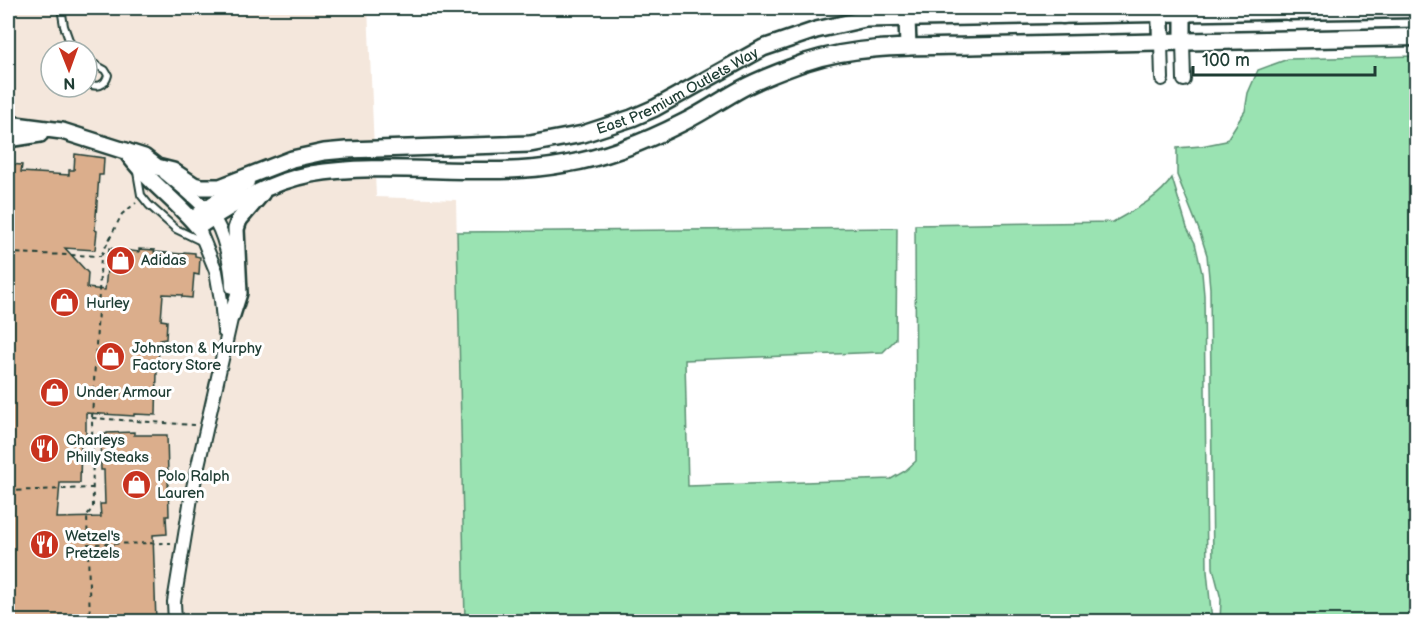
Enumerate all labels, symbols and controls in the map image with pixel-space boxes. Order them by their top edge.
north arrow [39,39,99,99]
scale bar [1193,39,1374,77]
street label: East Premium Outlets Way [594,43,762,138]
text: 100 m [1202,50,1250,71]
text: N [63,73,75,92]
shop icon: Adidas [104,244,136,276]
place label: Adidas [141,251,187,270]
shop icon: Hurley [49,287,81,319]
place label: Hurley [86,294,130,313]
place label: Johnston & Murphy Factory Store [132,339,262,375]
shop icon: Johnston & Murphy Factory Store [95,341,127,373]
shop icon: Under Armour [39,376,71,408]
place label: Under Armour [76,383,172,402]
place label: Charleys Philly Steaks [66,431,149,467]
restaurant icon: Charleys Philly Steaks [29,433,61,465]
place label: Polo Ralph Lauren [157,467,230,503]
shop icon: Polo Ralph Lauren [120,469,152,501]
place label: Wetzel's Pretzels [65,527,121,563]
restaurant icon: Wetzel's Pretzels [28,529,60,561]

